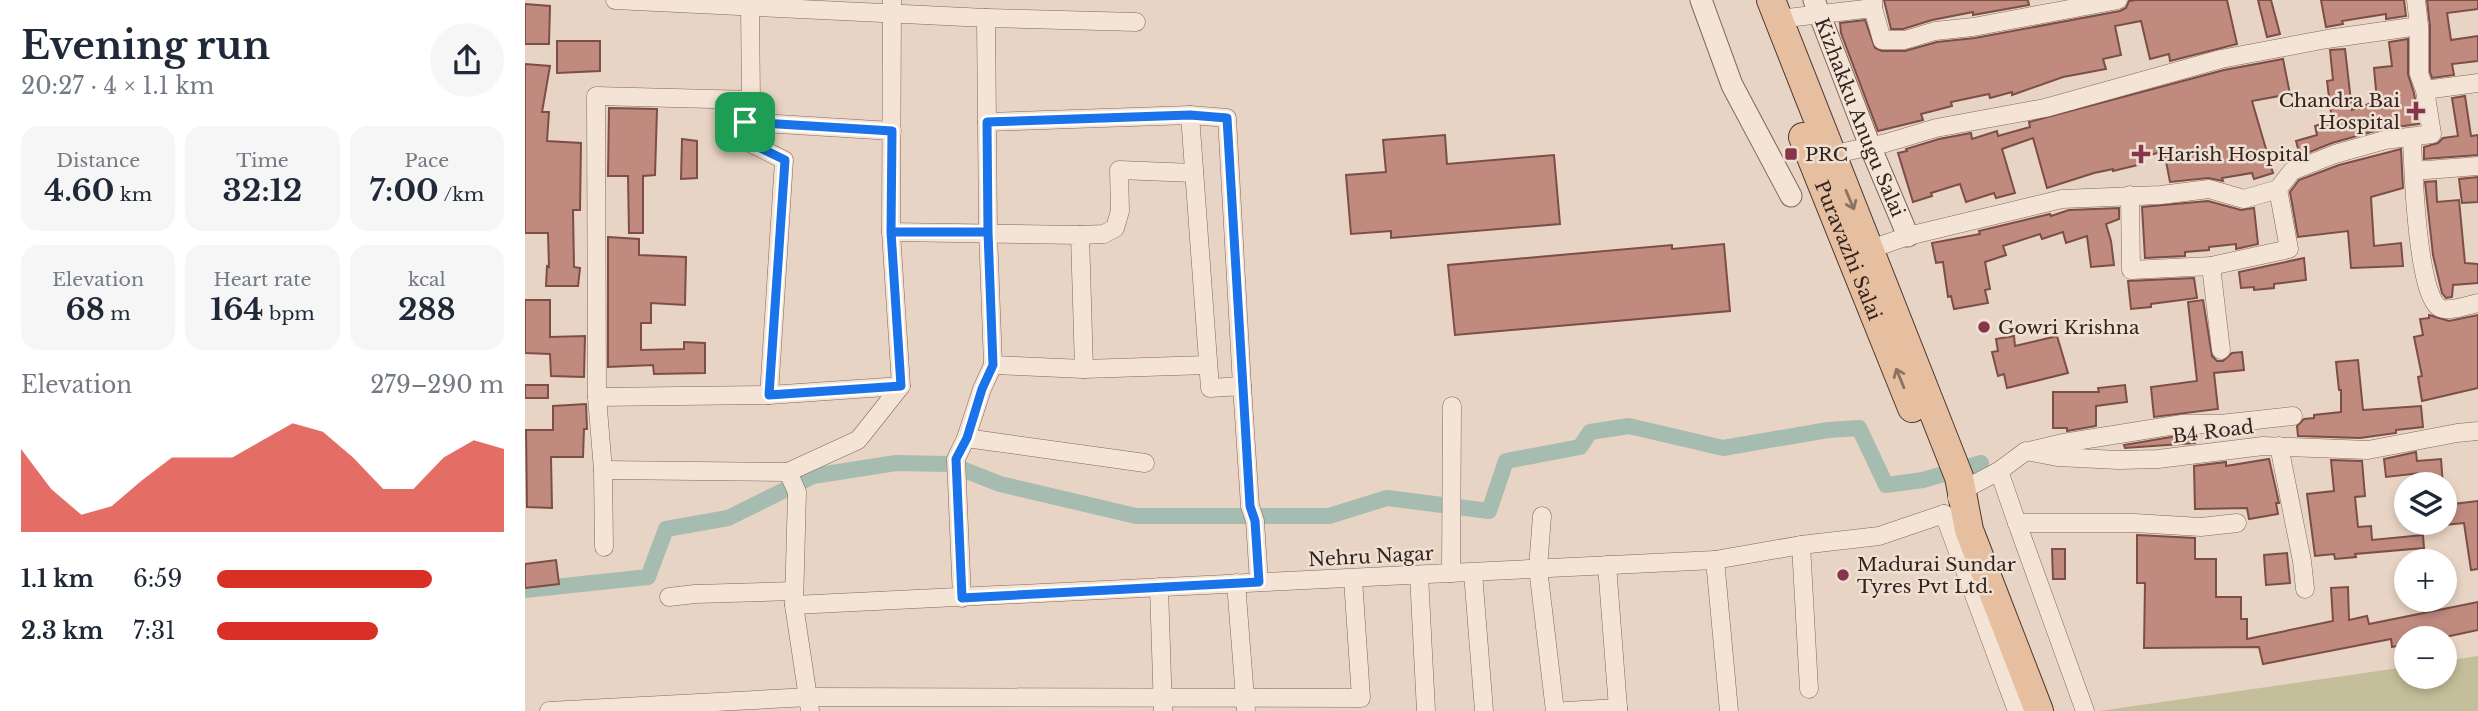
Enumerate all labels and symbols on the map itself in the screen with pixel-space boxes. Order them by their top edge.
street label: Kizhakku Anugu Salai [1810,15,1910,221]
place label: Chandra Bai Hospital [2279,89,2401,134]
pin [715,92,775,152]
marker: Chandra Bai Hospital [2406,101,2426,121]
place label: PRC [1805,143,1848,166]
place label: Harish Hospital [2157,143,2309,166]
marker: Harish Hospital [2131,144,2151,164]
marker: PRC [1783,146,1799,162]
street label: Puravazhi Salai [1810,177,1887,324]
one-way arrow [1844,189,1857,211]
place label: Gowri Krishna [1998,316,2140,339]
marker: Gowri Krishna [1976,319,1992,335]
one-way arrow [1893,367,1906,389]
street label: B4 Road [2171,415,2255,448]
street label: Nehru Nagar [1308,542,1434,571]
place label: Madurai Sundar Tyres Pvt Ltd. [1857,553,2016,598]
marker: Madurai Sundar Tyres Pvt Ltd. [1835,567,1851,583]

